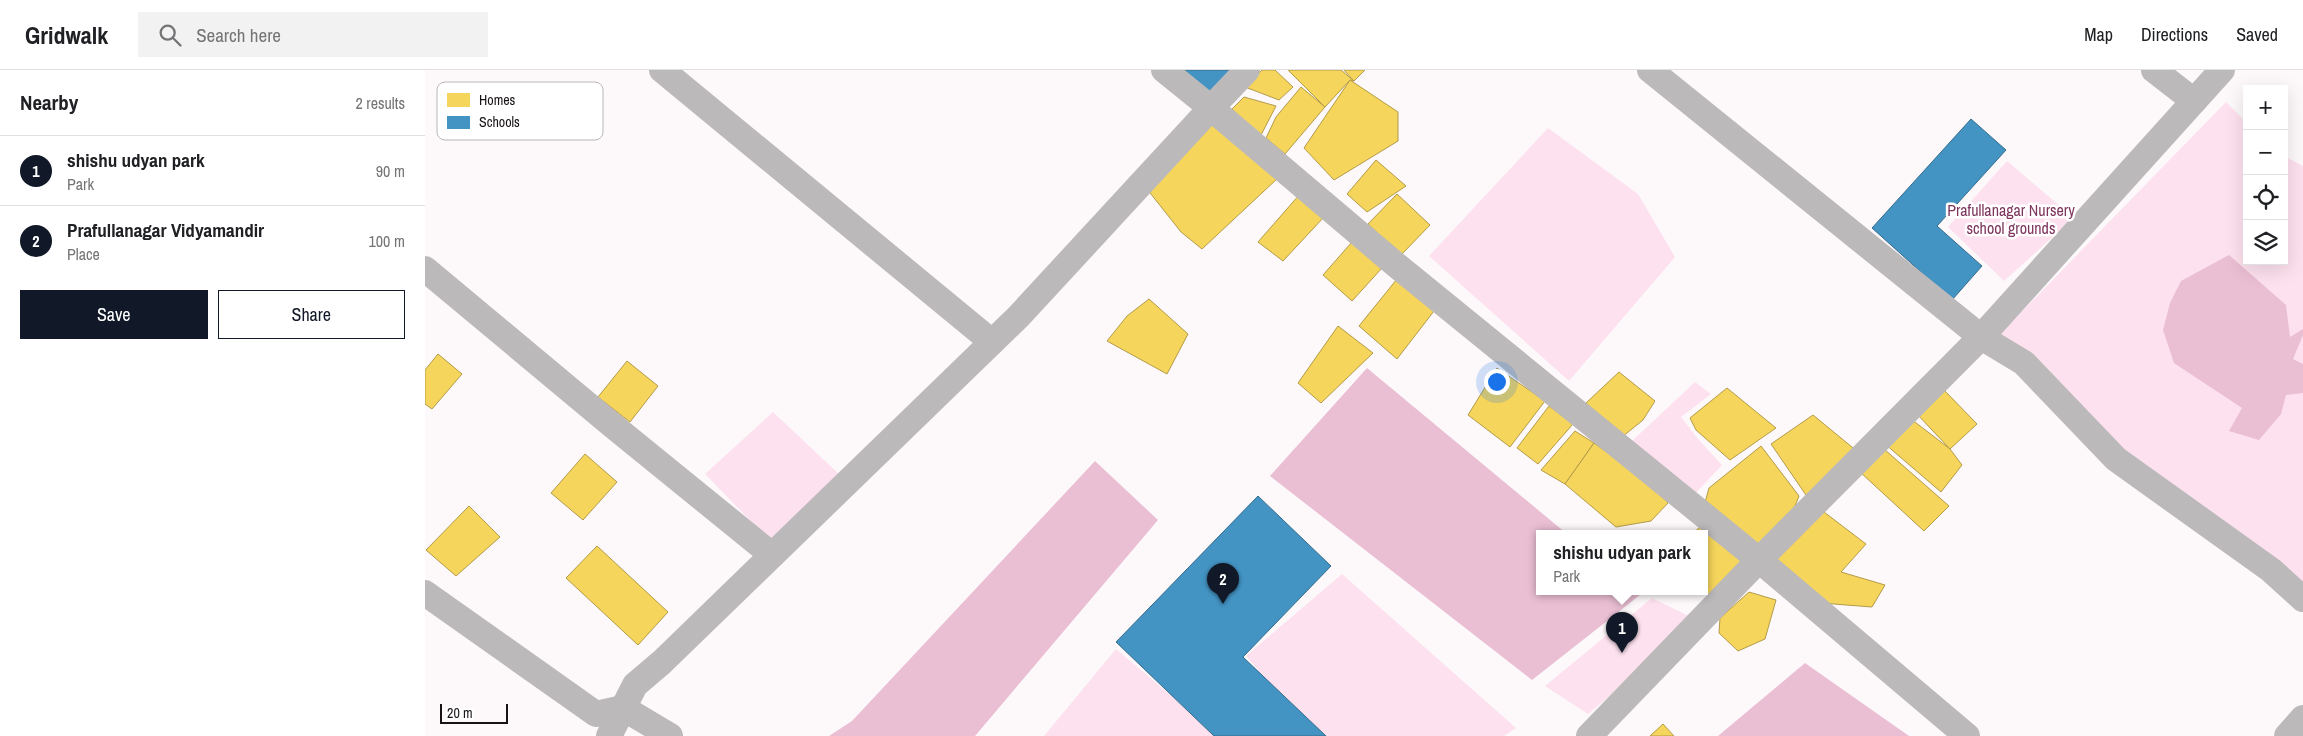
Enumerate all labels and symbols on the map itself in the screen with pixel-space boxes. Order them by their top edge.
legend [437,82,603,140]
text: Homes [479,91,516,109]
text: Schools [479,113,520,131]
park label: Prafullanagar Nursery school grounds [1947,199,2075,239]
your location [1484,369,1510,395]
pin: 2 [1207,563,1239,604]
pin: 1 [1606,612,1638,653]
scale bar [440,701,507,724]

